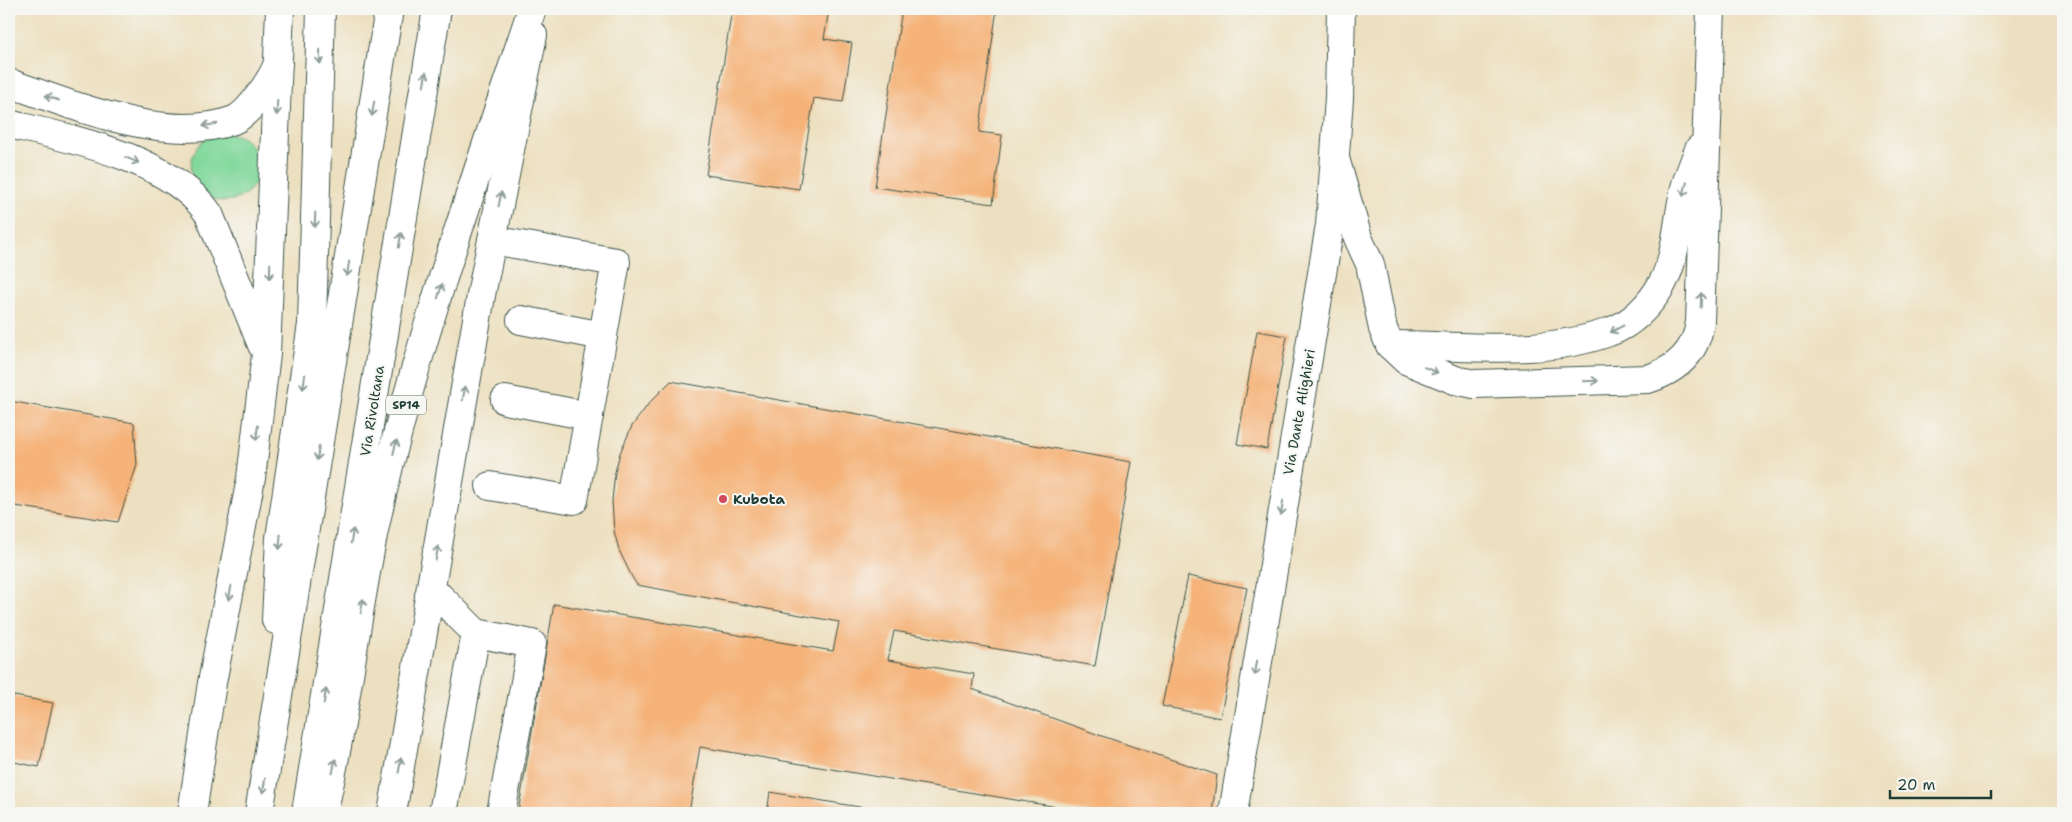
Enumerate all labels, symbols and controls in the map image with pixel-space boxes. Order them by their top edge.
one-way arrow [315,49,324,65]
one-way arrow [421,72,431,88]
one-way arrow [45,93,61,102]
one-way arrow [272,100,281,116]
one-way arrow [368,100,378,116]
one-way arrow [202,120,218,130]
one-way arrow [124,156,139,166]
one-way arrow [1680,181,1690,197]
one-way arrow [496,191,506,207]
one-way arrow [311,212,320,228]
one-way arrow [395,232,405,248]
one-way arrow [342,261,352,277]
one-way arrow [265,262,274,278]
one-way arrow [436,283,446,299]
one-way arrow [1696,292,1705,308]
one-way arrow [1610,324,1624,334]
street label: Via Dante Alighieri [1279,347,1319,477]
street label: Via Rivoltana [356,364,388,458]
one-way arrow [1422,366,1438,375]
one-way arrow [298,373,308,389]
one-way arrow [1582,376,1598,385]
one-way arrow [459,386,469,402]
road number: SP14 [386,396,426,414]
one-way arrow [252,424,262,440]
one-way arrow [391,439,400,455]
one-way arrow [313,444,323,460]
place label: Kubota [733,490,785,508]
marker: Kubota [717,493,729,505]
one-way arrow [1277,500,1287,516]
one-way arrow [347,528,357,544]
one-way arrow [276,534,285,550]
one-way arrow [432,546,442,562]
one-way arrow [224,584,234,600]
one-way arrow [357,598,367,614]
one-way arrow [1250,660,1260,676]
one-way arrow [321,688,331,704]
one-way arrow [330,758,339,774]
one-way arrow [396,758,406,774]
scale bar [1890,767,1991,799]
text: 20 m [1897,775,1936,795]
one-way arrow [258,777,268,793]

